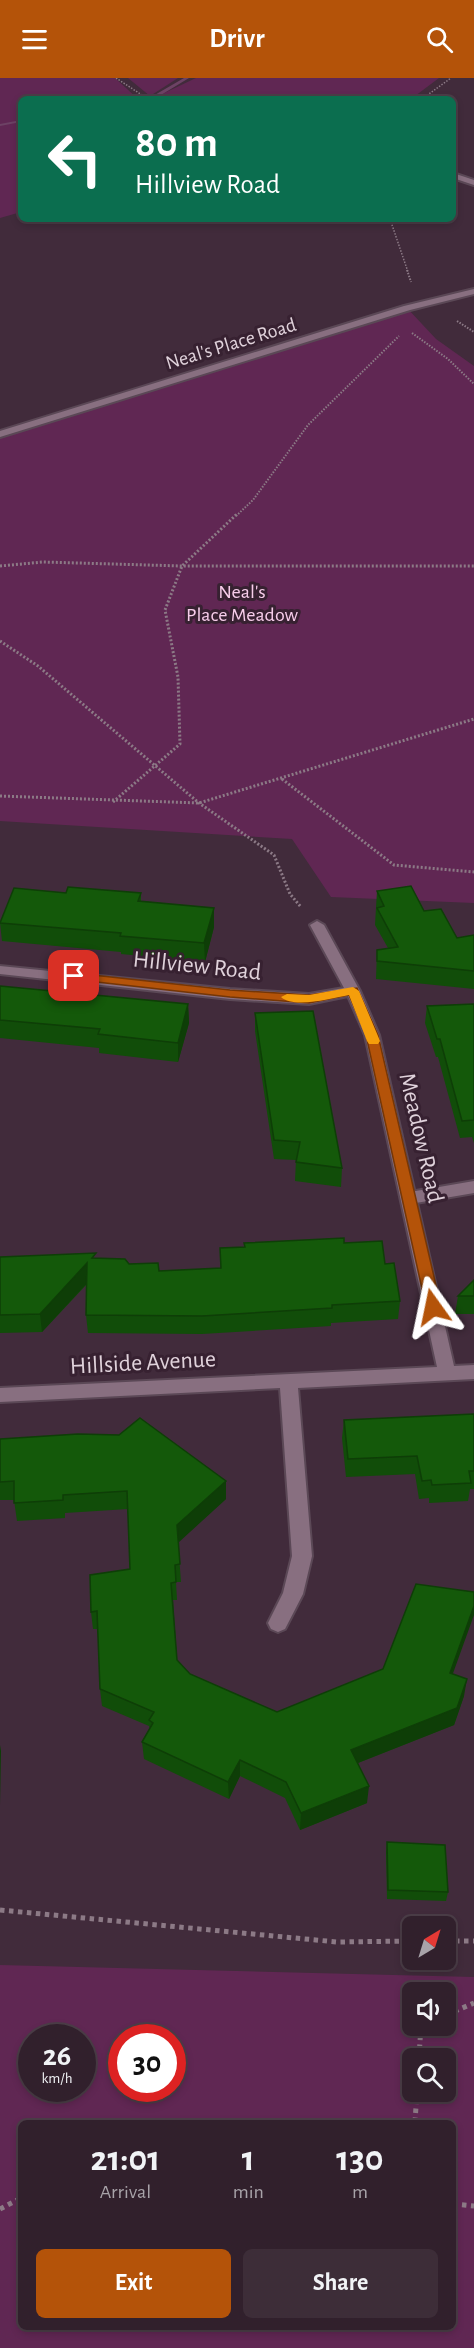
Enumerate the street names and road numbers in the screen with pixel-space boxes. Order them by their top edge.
street label: Neal's Place Road [163,315,299,373]
street label: Hillview Road [132,947,262,985]
street label: Meadow Road [394,1071,448,1205]
street label: Hillside Avenue [69,1347,217,1379]

